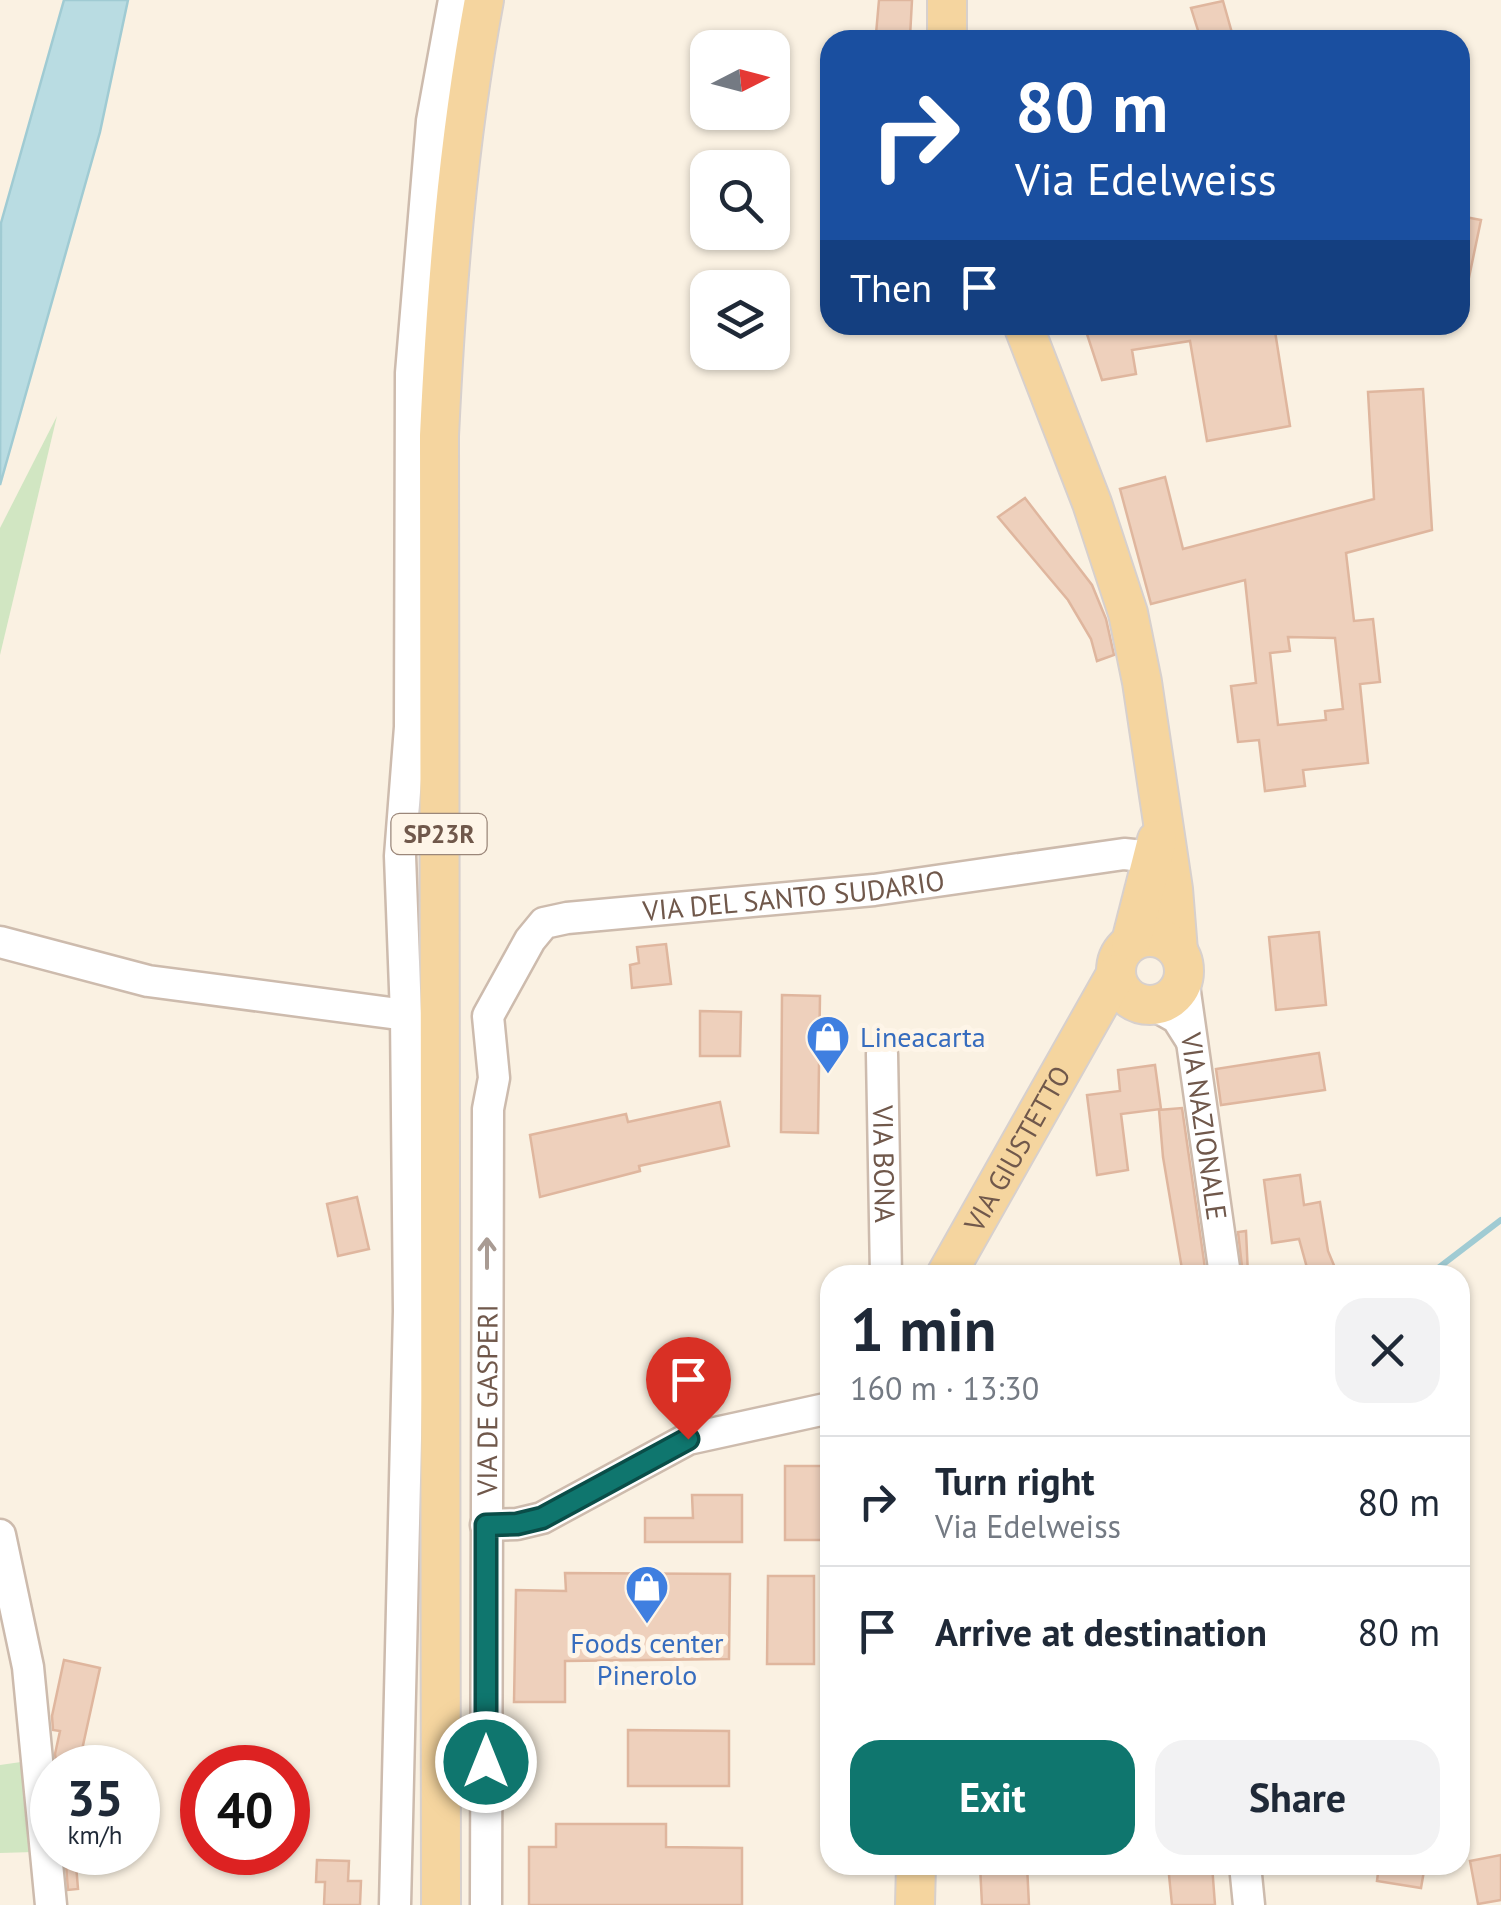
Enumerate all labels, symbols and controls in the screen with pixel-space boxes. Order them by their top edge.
north arrow [690,30,790,130]
map controls [690,30,790,370]
text: 80 m [1015,61,1168,151]
icon: right [850,70,980,200]
text: Via Edelweiss [1015,149,1277,207]
button: search [690,150,790,250]
icon: arrive [952,260,1007,315]
text: Then [850,263,932,312]
button: layers [690,270,790,370]
road number: SP23R [392,814,486,854]
street label: VIA DEL SANTO SUDARIO [640,861,947,929]
shop icon: Lineacarta [805,1014,851,1075]
place label: Lineacarta [860,1018,986,1055]
street label: VIA NAZIONALE [1173,1029,1236,1223]
street label: VIA GIUSTETTO [955,1059,1079,1239]
street label: VIA BONA [865,1104,904,1224]
one-way arrow [478,1237,496,1270]
text: 1 min [850,1290,996,1368]
button: close [1335,1298,1440,1403]
street label: VIA DE GASPERI [468,1304,506,1497]
pin [646,1337,731,1440]
icon: arrive [661,1352,716,1407]
text: 160 m · 13:30 [850,1367,1039,1409]
text: Turn right [935,1456,1095,1505]
icon: right [850,1474,905,1529]
text: 80 m [1358,1477,1440,1526]
text: Via Edelweiss [935,1505,1121,1547]
shop icon: Foods center Pinerolo [624,1564,670,1625]
icon: arrive [850,1604,905,1659]
text: Arrive at destination [935,1607,1267,1656]
text: 80 m [1358,1607,1440,1656]
place label: Foods center Pinerolo [570,1624,724,1693]
position arrow [434,1710,538,1814]
button: Exit [850,1740,1135,1855]
button: Share [1155,1740,1440,1855]
speed limit sign: 40 [180,1745,310,1875]
text: 35 [67,1765,123,1830]
text: km/h [68,1819,122,1851]

